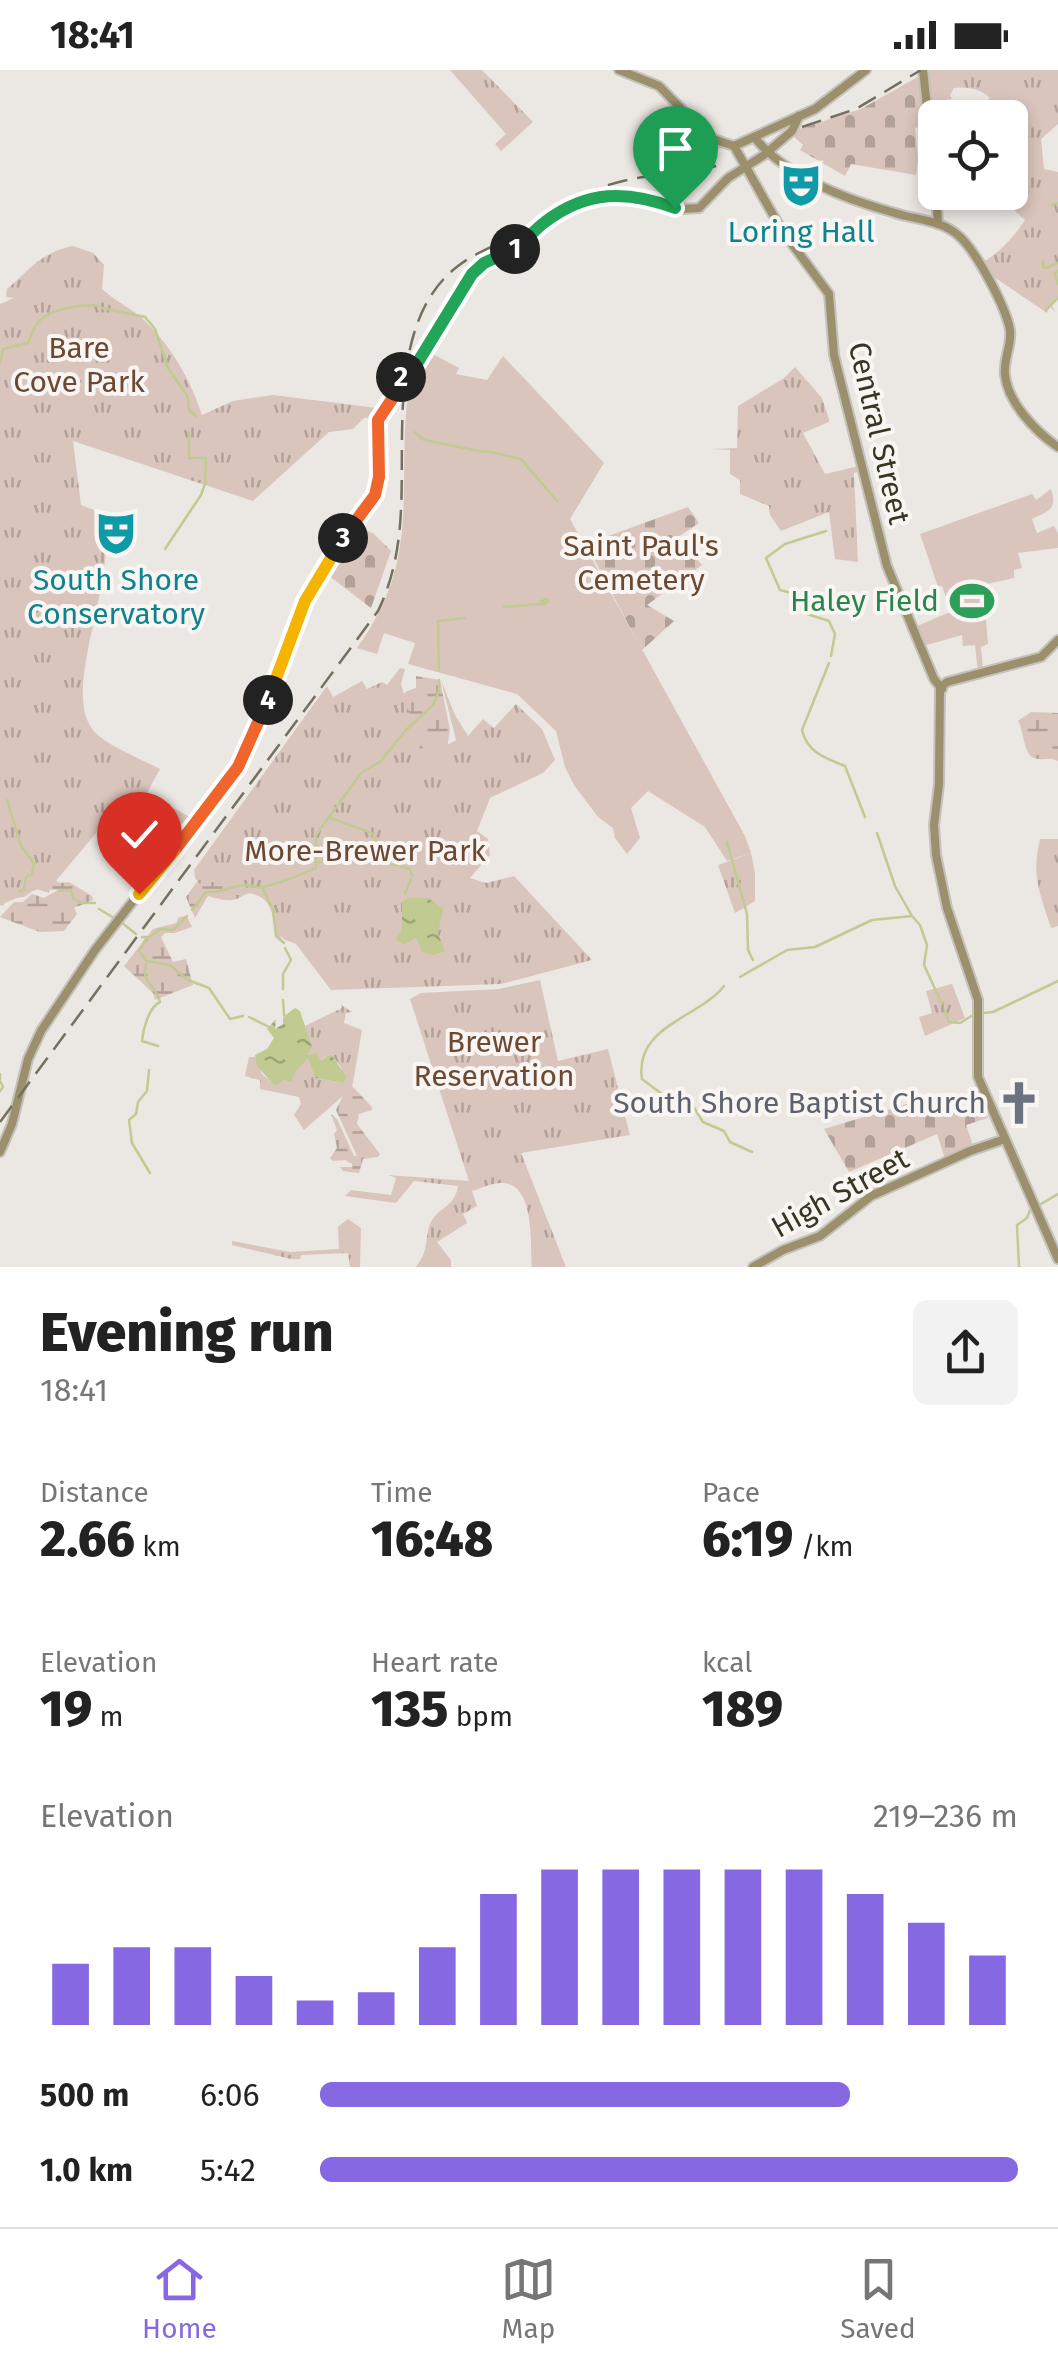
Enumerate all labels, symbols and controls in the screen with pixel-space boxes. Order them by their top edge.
text: 18:41 [50,12,135,58]
map controls [918,100,1028,210]
button: locate [918,100,1028,210]
pin [633,106,718,209]
icon: arrive [648,121,703,176]
theatre icon: Loring Hall [777,161,825,209]
place label: Loring Hall [728,214,875,250]
pin: 1 [490,224,540,274]
text: 1 [509,232,522,265]
park label: Bare Cove Park [13,330,145,400]
street label: Central Street [841,339,917,528]
pin: 2 [376,352,426,402]
text: 2 [394,360,408,393]
theatre icon: South Shore Conservatory [92,509,140,557]
pin: 3 [318,513,368,563]
text: 3 [336,521,350,554]
park label: Saint Paul's Cemetery [563,528,719,598]
place label: South Shore Conservatory [27,562,205,632]
sports icon: Haley Field [948,577,996,625]
place label: Haley Field [790,583,939,619]
pin: 4 [243,675,293,725]
text: 4 [260,683,276,716]
pin [97,792,182,895]
icon: check [112,807,167,862]
park label: More-Brewer Park [244,833,486,869]
park label: Brewer Reservation [414,1024,574,1094]
church icon: South Shore Baptist Church [995,1079,1043,1127]
place label: South Shore Baptist Church [613,1085,986,1121]
street label: High Street [765,1140,915,1245]
text: Evening run [40,1300,334,1366]
button: share [913,1300,1018,1405]
text: 18:41 [40,1371,108,1409]
text: Distance [40,1476,149,1509]
text: Time [371,1476,433,1509]
text: Pace [702,1476,760,1509]
text: 2.66 [40,1509,135,1569]
text: 16:48 [371,1509,493,1569]
text: 6:19 [702,1509,793,1569]
text: km [135,1530,181,1563]
text: /km [793,1530,854,1563]
text: Elevation [40,1646,157,1679]
text: Heart rate [371,1646,499,1679]
text: kcal [702,1646,752,1679]
text: 19 [40,1679,92,1739]
text: 135 [371,1679,448,1739]
text: 189 [702,1679,783,1739]
text: m [92,1700,124,1733]
text: bpm [448,1700,513,1733]
text: Elevation [40,1797,174,1835]
text: 219–236 m [873,1797,1018,1835]
text: 500 m [40,2076,129,2114]
text: 6:06 [200,2076,260,2114]
text: 1.0 km [40,2151,133,2189]
text: 5:42 [200,2151,256,2189]
tab: Home [142,2252,217,2345]
tab: Map [501,2252,556,2345]
tab: Saved [840,2252,916,2345]

